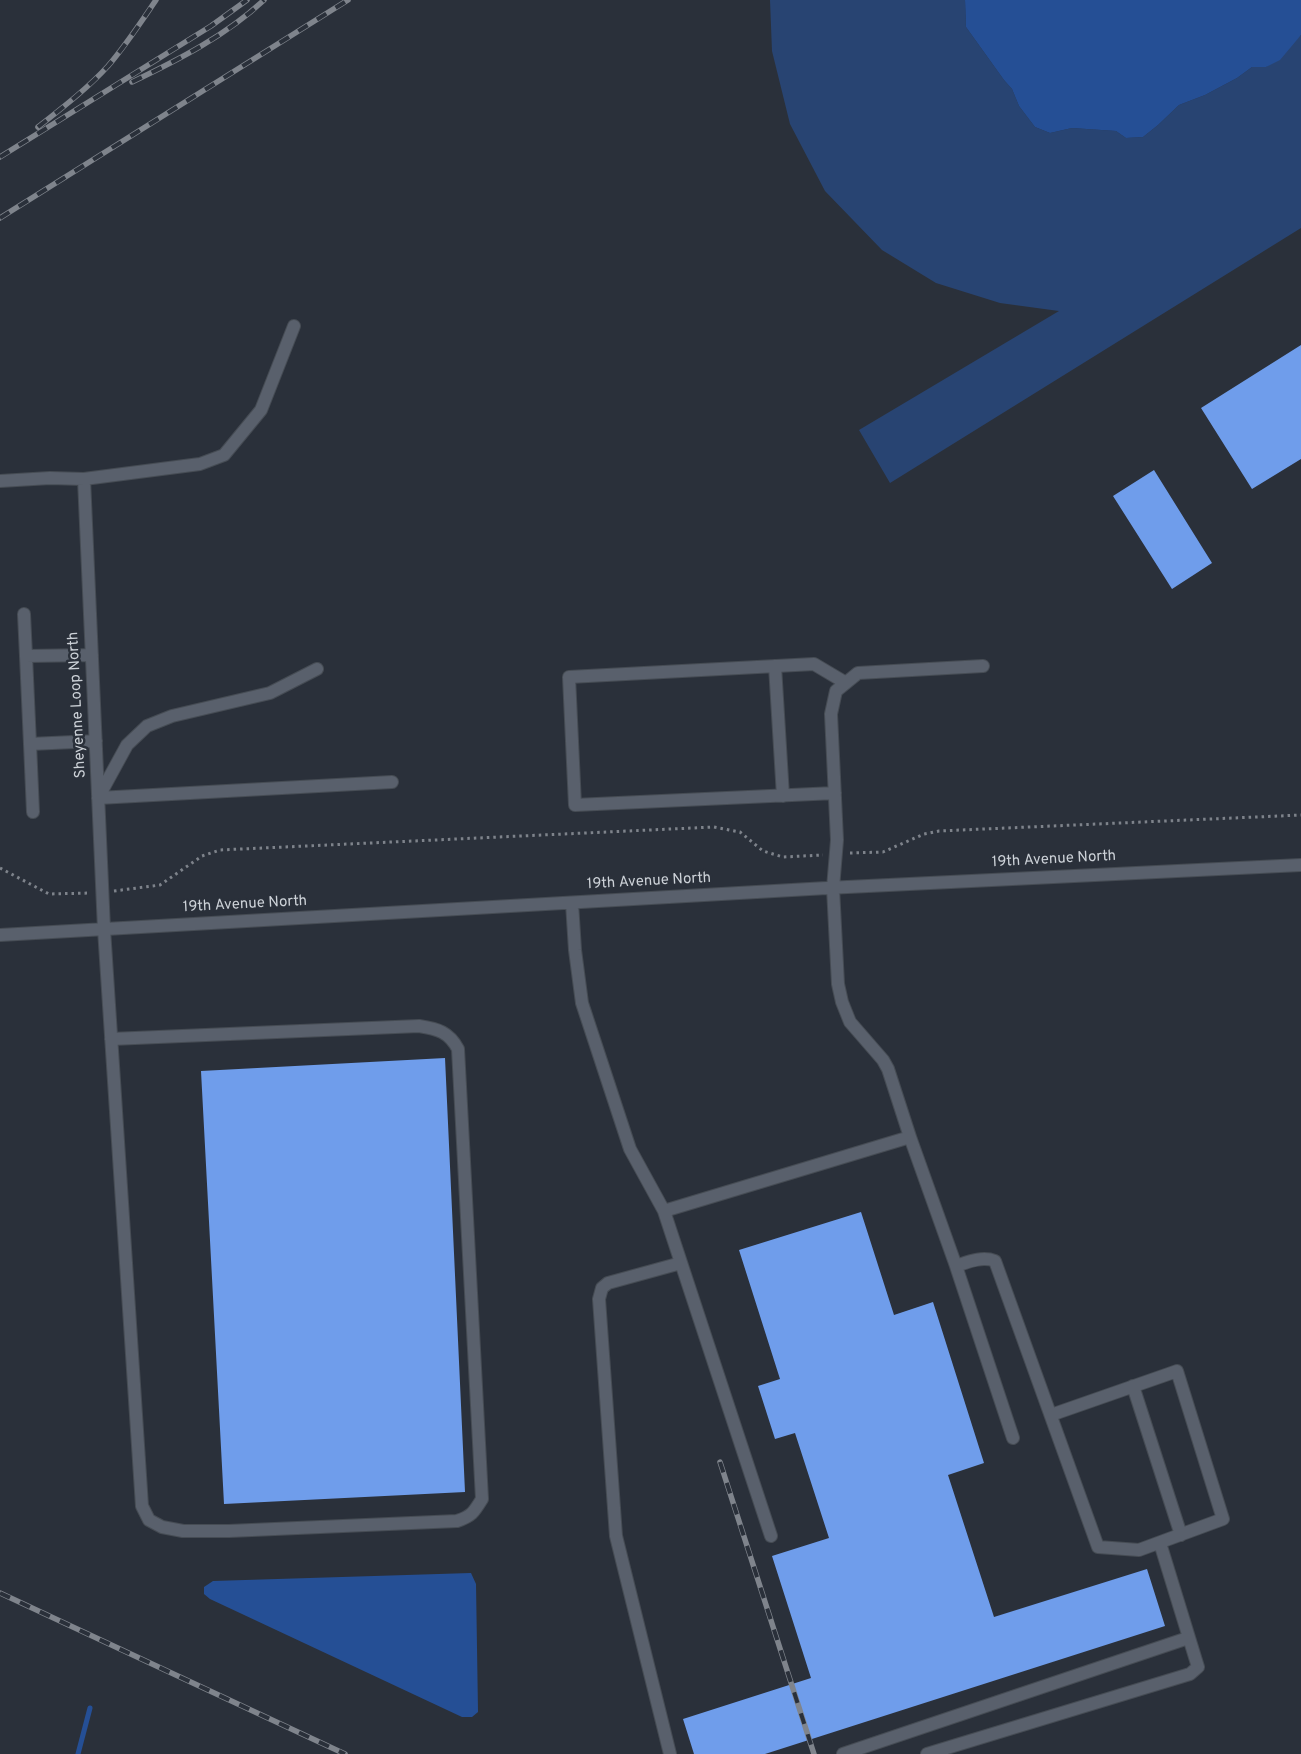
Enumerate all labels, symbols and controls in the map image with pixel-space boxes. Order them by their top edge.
street label: Sheyenne Loop North [65,631,91,779]
street label: 19th Avenue North [991,848,1117,872]
street label: 19th Avenue North [586,870,712,894]
street label: 19th Avenue North [182,893,308,917]

